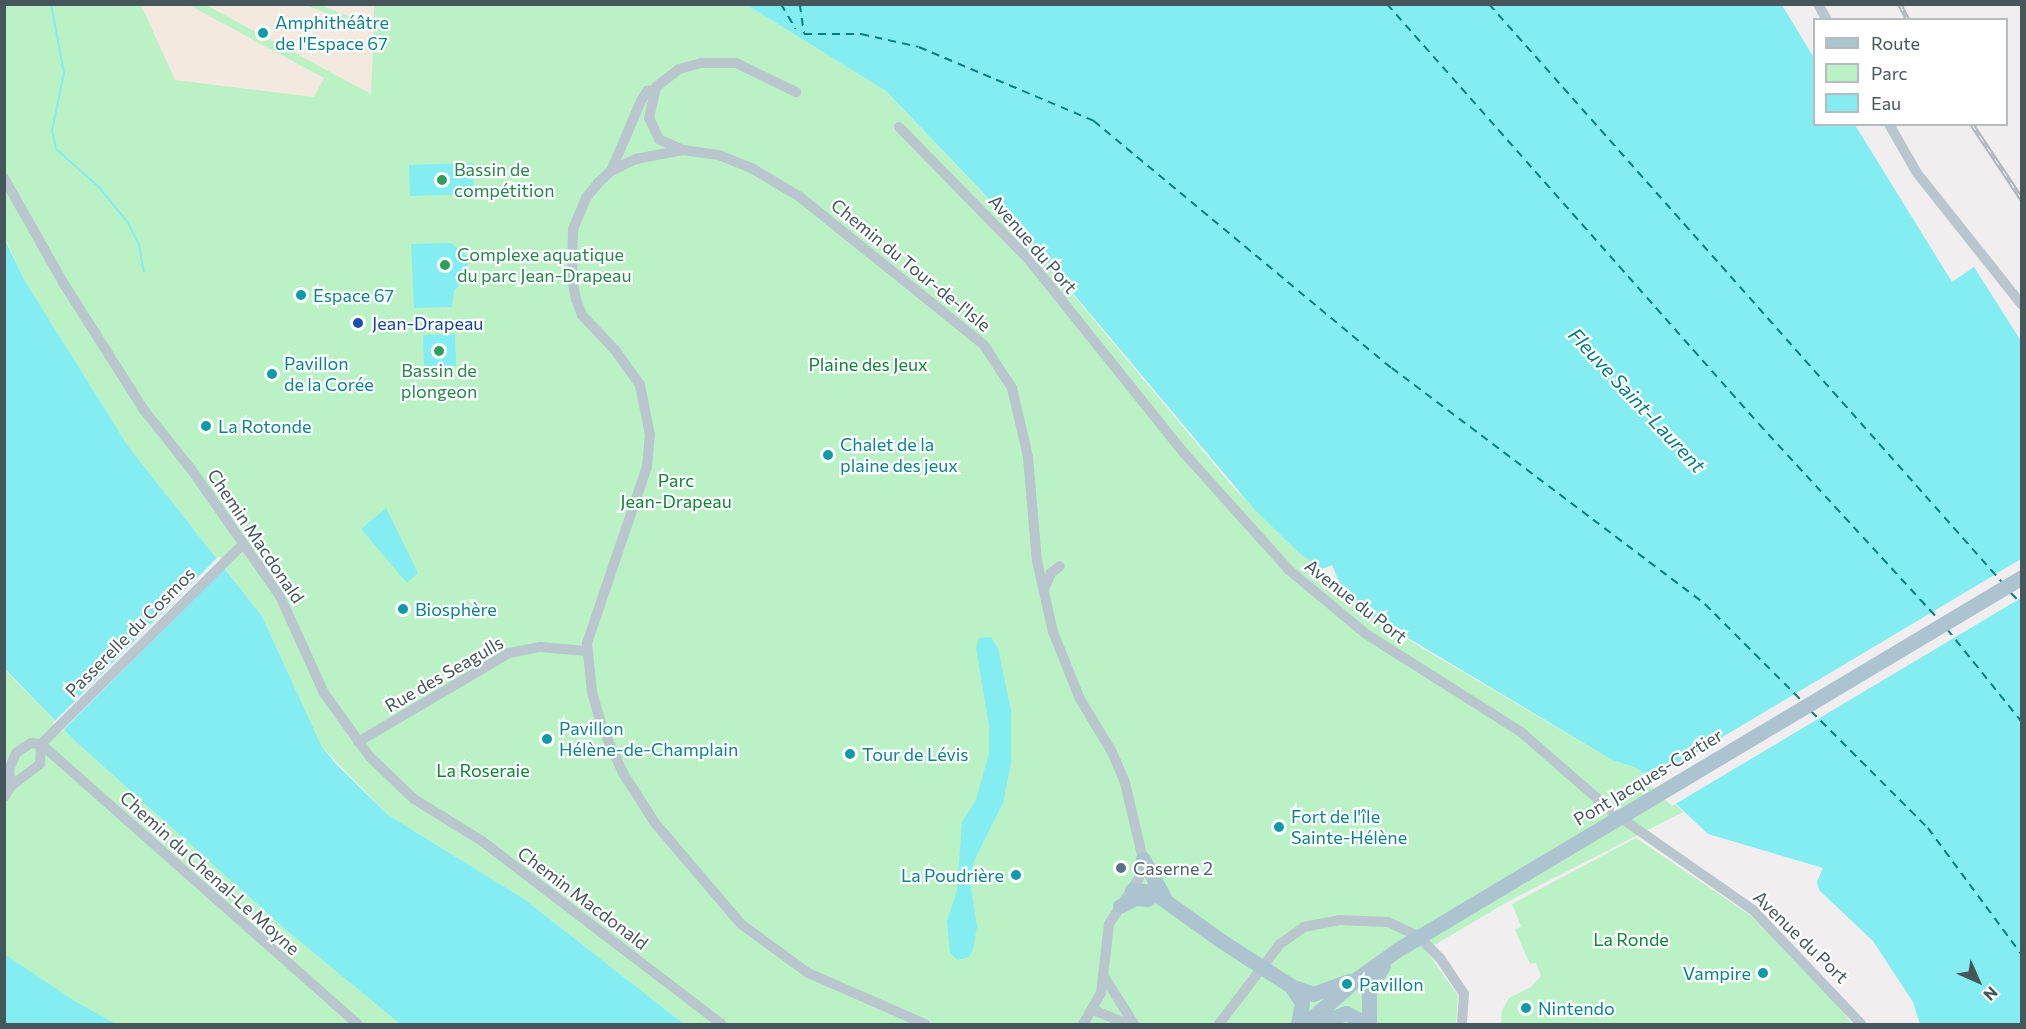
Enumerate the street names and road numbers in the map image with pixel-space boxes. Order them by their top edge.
street label: Avenue du Port [984,190,1082,298]
street label: Chemin du Tour-de-l'Isle [827,194,995,336]
street label: Chemin Macdonald [203,465,309,607]
street label: Avenue du Port [1301,554,1411,648]
street label: Passerelle du Cosmos [61,563,199,701]
street label: Rue des Seagulls [381,631,507,717]
street label: Pont Jacques-Cartier [1570,724,1726,830]
street label: Chemin du Chenal-Le Moyne [116,787,304,959]
street label: Chemin Macdonald [514,842,652,954]
street label: Avenue du Port [1749,886,1853,988]

